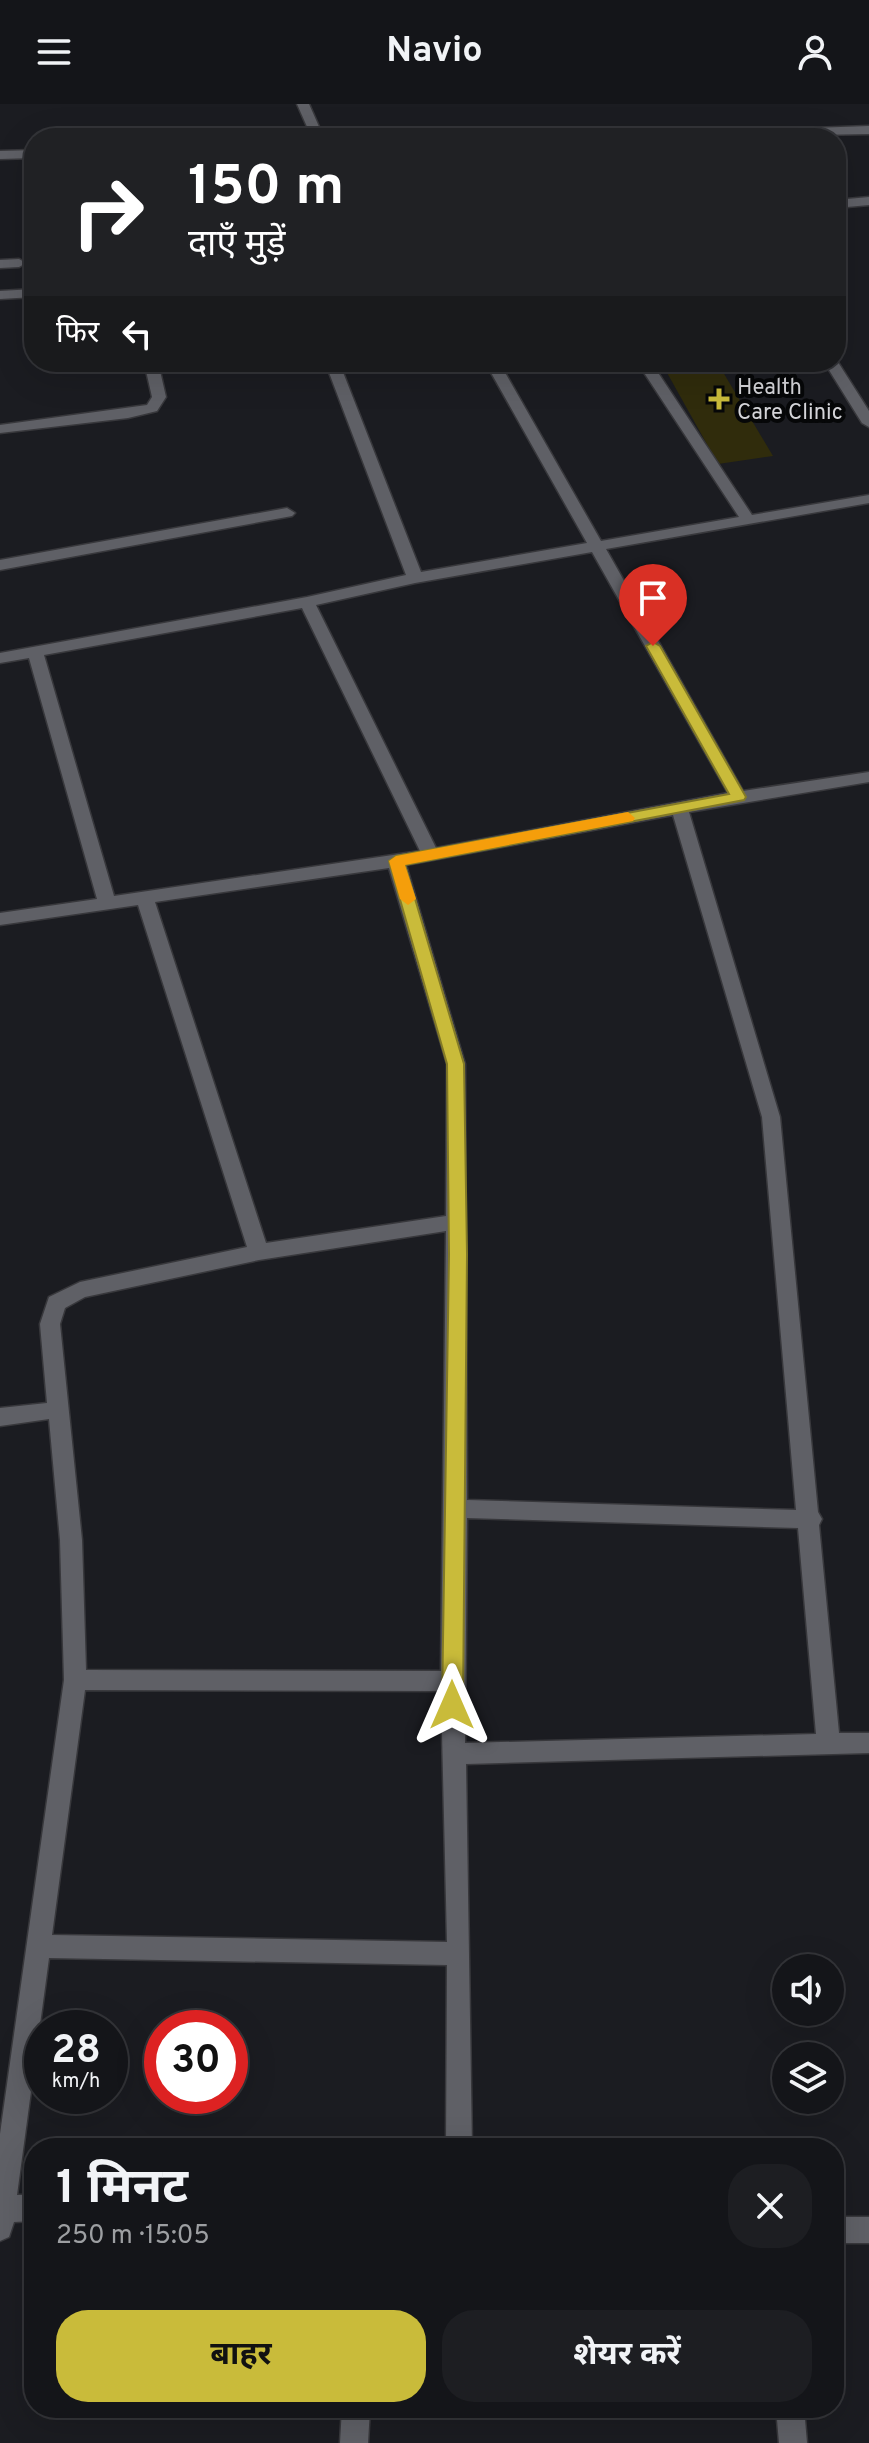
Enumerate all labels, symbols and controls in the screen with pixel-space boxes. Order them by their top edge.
text: Navio [386,29,483,75]
icon: menu [32,30,76,74]
icon: person [793,30,837,74]
text: 150 m [188,154,344,224]
icon: right [56,160,160,264]
text: दाएँ मुड़ें [188,223,286,269]
icon: left [115,312,159,356]
text: फिर [56,316,99,353]
place label: Health Care Clinic [737,375,843,427]
marker: Health Care Clinic [708,388,730,410]
pin [619,564,687,646]
icon: arrive [631,576,675,620]
position arrow [410,1663,494,1747]
map controls [772,1954,844,2114]
button: sound [772,1954,844,2026]
speed limit sign: 30 [144,2010,248,2114]
text: 28 [51,2027,101,2077]
button: layers [772,2042,844,2114]
text: km/h [52,2069,100,2095]
text: 1 मिनट [56,2160,188,2220]
button: close [728,2164,812,2248]
text: 250 m · 15:05 [56,2220,210,2253]
button: बाहर [56,2310,426,2402]
button: शेयर करें [442,2310,812,2402]

